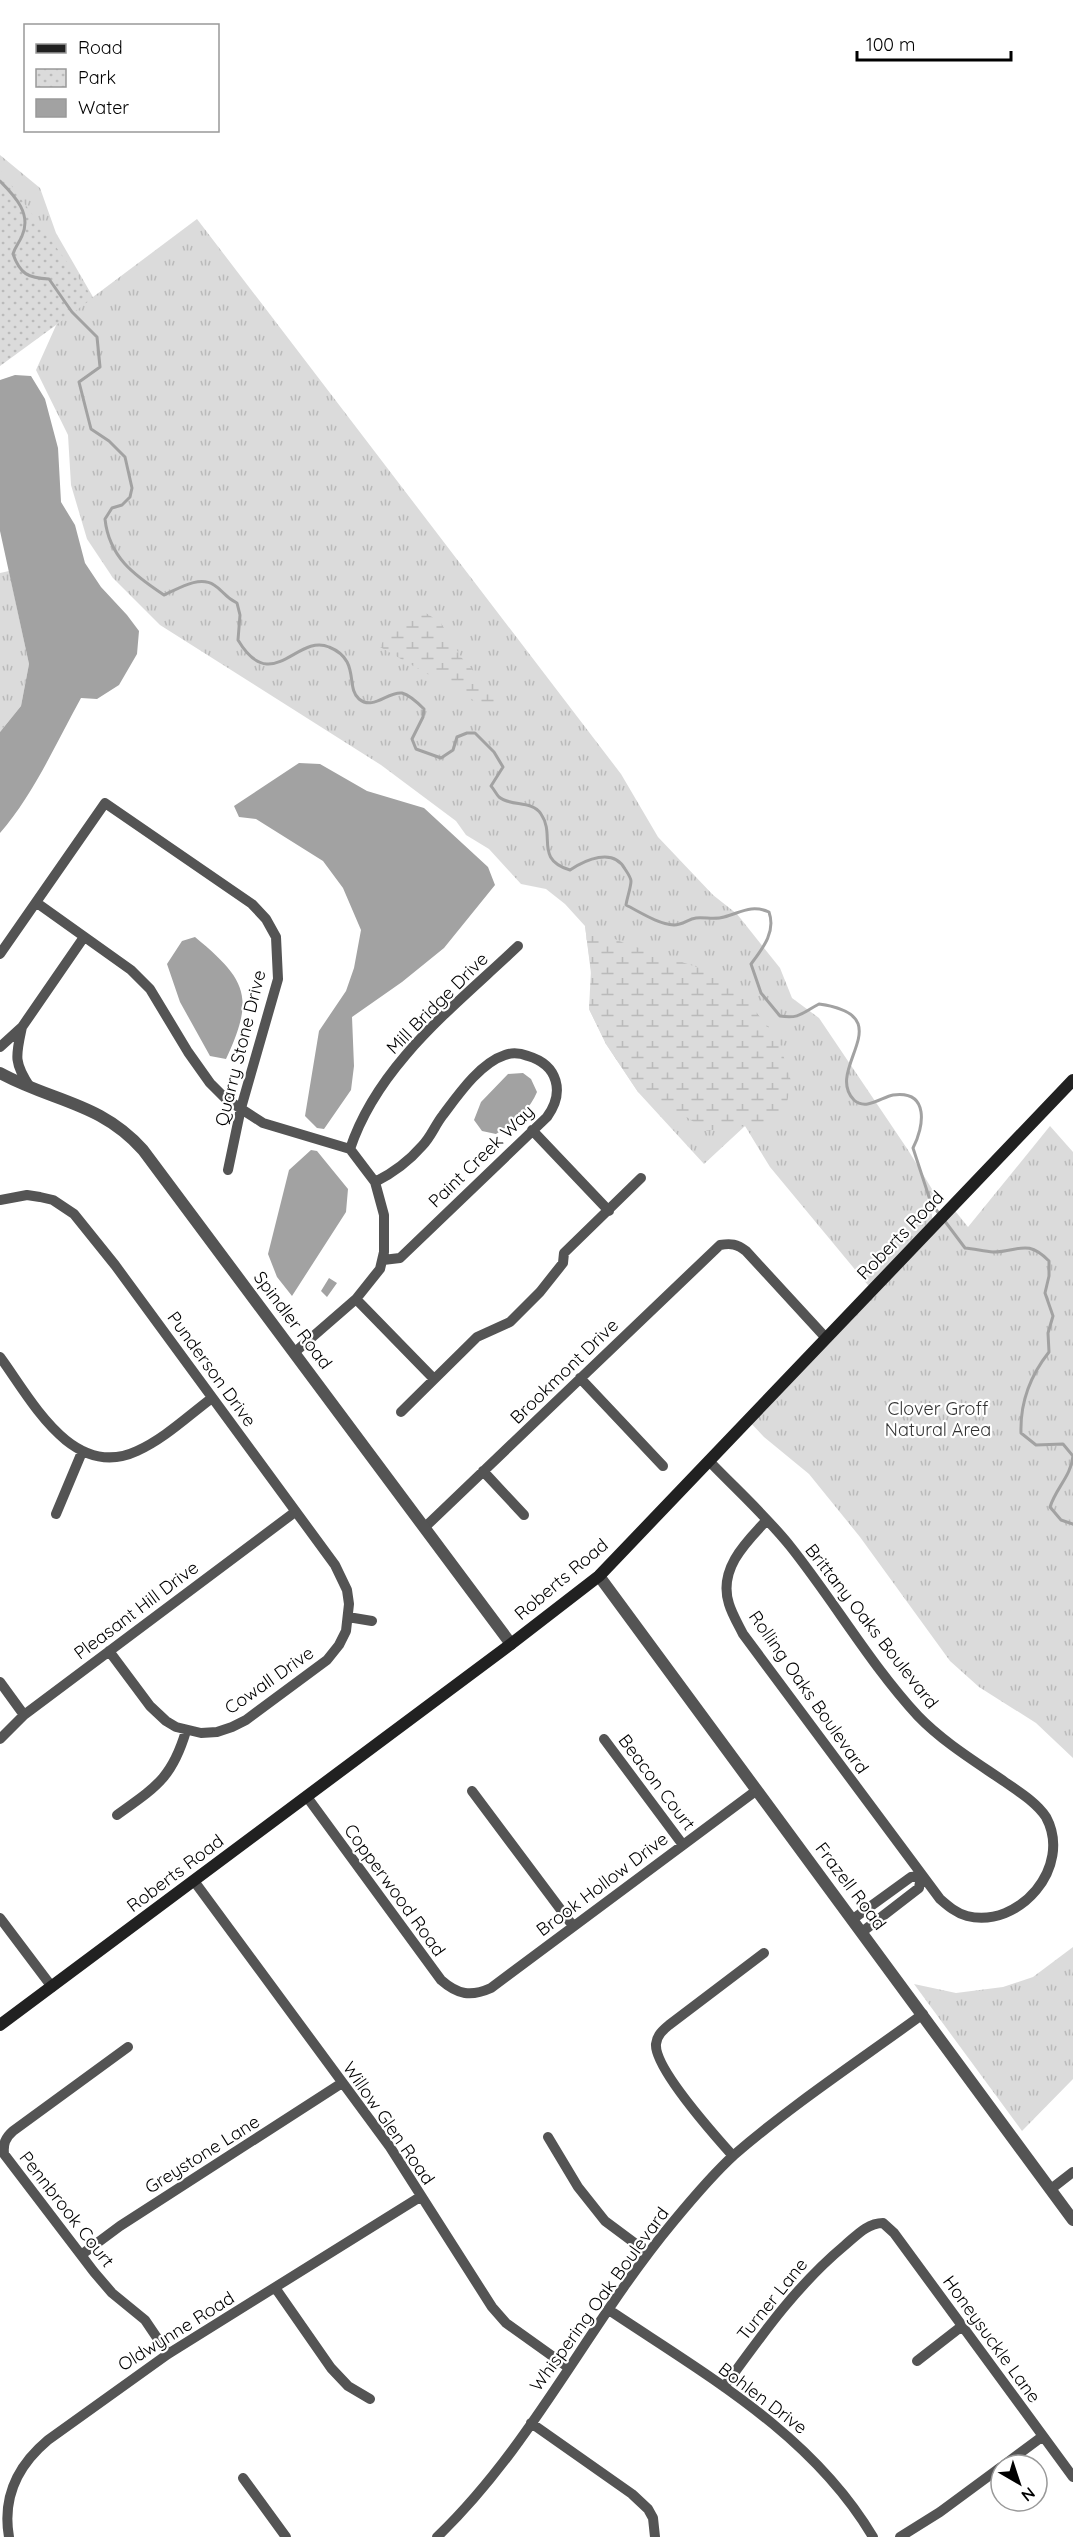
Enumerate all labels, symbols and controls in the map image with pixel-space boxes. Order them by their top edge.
legend [24,24,219,132]
scale bar [857,24,1012,62]
text: 100 m [866,33,915,56]
text: Road [78,36,123,59]
text: Park [78,66,116,89]
text: Water [78,96,129,119]
street label: Mill Bridge Drive [381,947,493,1059]
street label: Quarry Stone Drive [209,968,271,1128]
street label: Paint Creek Way [423,1100,539,1212]
street label: Roberts Road [852,1186,948,1284]
street label: Spindler Road [249,1266,337,1374]
street label: Punderson Drive [162,1307,262,1431]
street label: Brookmont Drive [505,1314,623,1428]
park label: Clover Groff Natural Area [885,1397,991,1441]
street label: Roberts Road [509,1533,613,1625]
street label: Brittany Oaks Boulevard [800,1539,944,1713]
street label: Pleasant Hill Drive [69,1556,203,1664]
street label: Rolling Oaks Boulevard [744,1606,874,1778]
street label: Cowall Drive [220,1641,318,1719]
street label: Beacon Court [613,1729,701,1835]
street label: Copperwood Road [339,1819,451,1961]
street label: Brook Hollow Drive [532,1827,672,1941]
street label: Roberts Road [122,1829,228,1917]
street label: Frazell Road [810,1838,892,1934]
street label: Willow Glen Road [338,2057,440,2189]
street label: Greystone Lane [140,2110,264,2198]
street label: Pennbrook Court [14,2146,120,2272]
street label: Whispering Oak Boulevard [524,2202,674,2396]
street label: Turner Lane [732,2253,812,2345]
street label: Honeysuckle Lane [938,2271,1046,2407]
street label: Oldwynne Road [114,2286,238,2376]
street label: Bohlen Drive [714,2357,812,2439]
north arrow [989,2453,1049,2513]
text: N [1018,2483,1039,2506]

